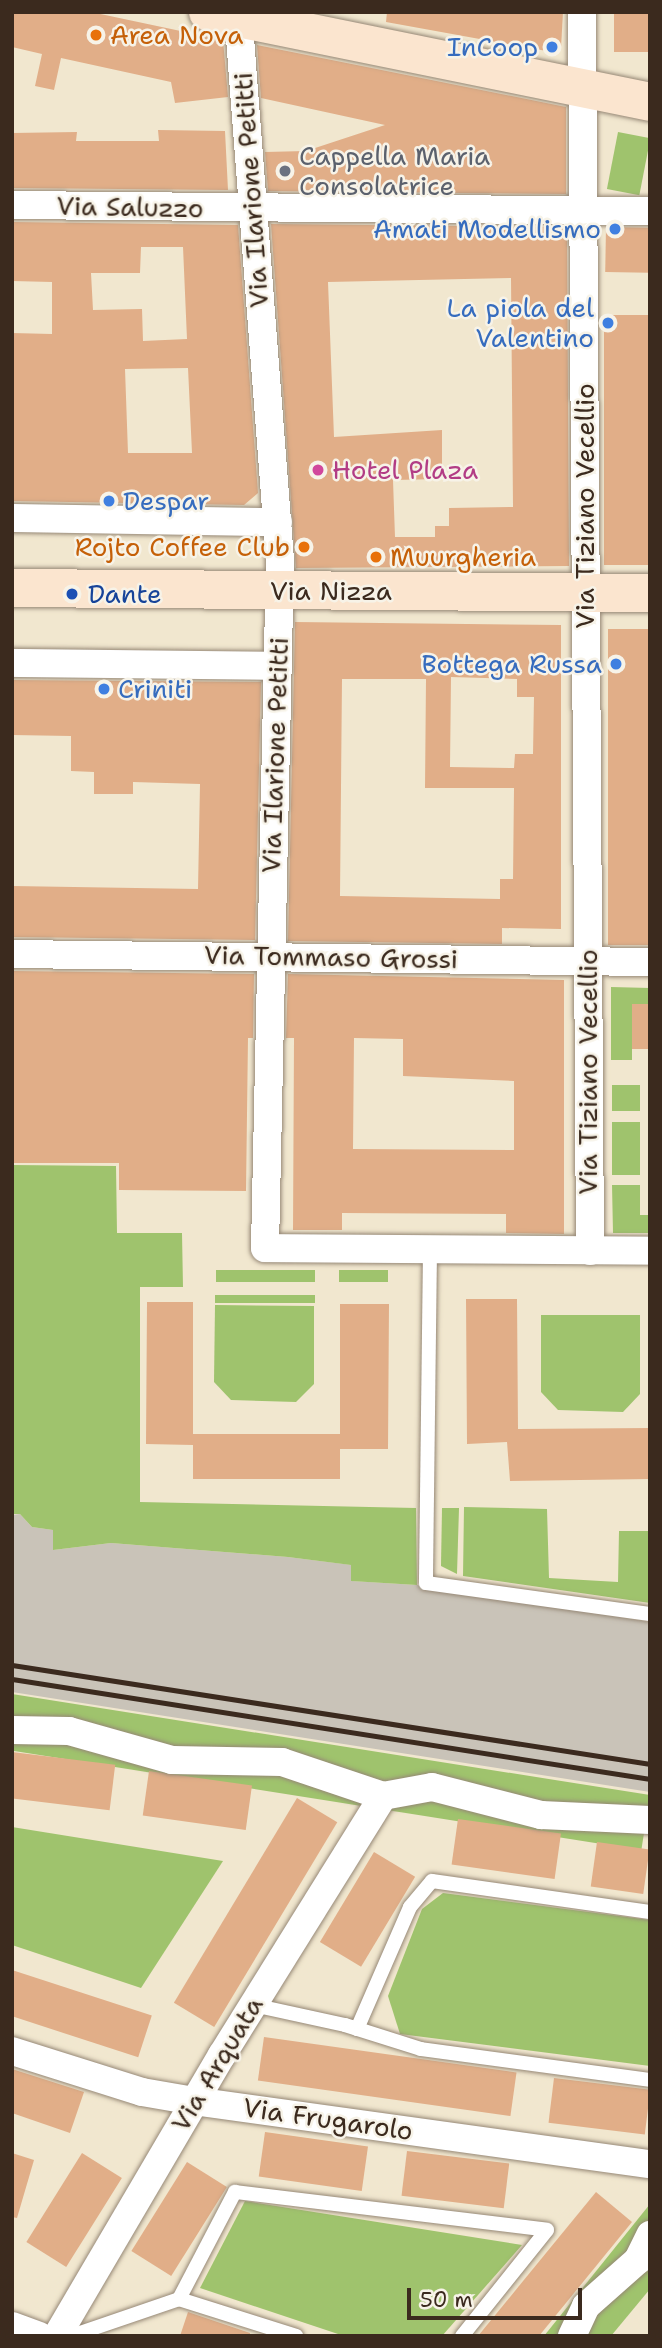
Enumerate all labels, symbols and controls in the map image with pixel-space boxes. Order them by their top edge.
place label: Area Nova [110,19,243,51]
marker: Area Nova [88,27,104,43]
place label: InCoop [447,31,538,63]
marker: InCoop [544,39,560,55]
street label: Via Ilarione Petitti [227,71,275,309]
place label: Cappella Maria Consolatrice [299,140,490,202]
marker: Cappella Maria Consolatrice [277,163,293,179]
street label: Via Saluzzo [56,190,204,224]
place label: Amati Modellismo [373,213,601,245]
marker: Amati Modellismo [607,221,623,237]
place label: La piola del Valentino [447,292,594,354]
marker: La piola del Valentino [600,315,616,331]
street label: Via Tiziano Vecellio [569,383,601,629]
place label: Hotel Plaza [332,454,478,486]
marker: Hotel Plaza [310,462,326,478]
place label: Despar [123,485,209,517]
marker: Despar [101,493,117,509]
place label: Rojto Coffee Club [75,531,290,563]
marker: Rojto Coffee Club [296,539,312,555]
place label: Muurgheria [390,541,536,573]
marker: Muurgheria [368,549,384,565]
street label: Via Nizza [270,575,392,607]
place label: Dante [88,578,162,610]
marker: Dante [62,584,82,604]
street label: Via Ilarione Petitti [255,636,295,874]
place label: Bottega Russa [421,648,602,680]
marker: Bottega Russa [608,656,624,672]
place label: Criniti [118,673,192,705]
marker: Criniti [96,681,112,697]
street label: Via Tommaso Grossi [204,939,458,975]
street label: Via Tiziano Vecellio [572,949,604,1195]
street label: Via Arquata [165,1991,269,2137]
street label: Via Frugarolo [241,2092,415,2146]
scale bar [410,2274,585,2318]
text: 50 m [420,2286,473,2314]

